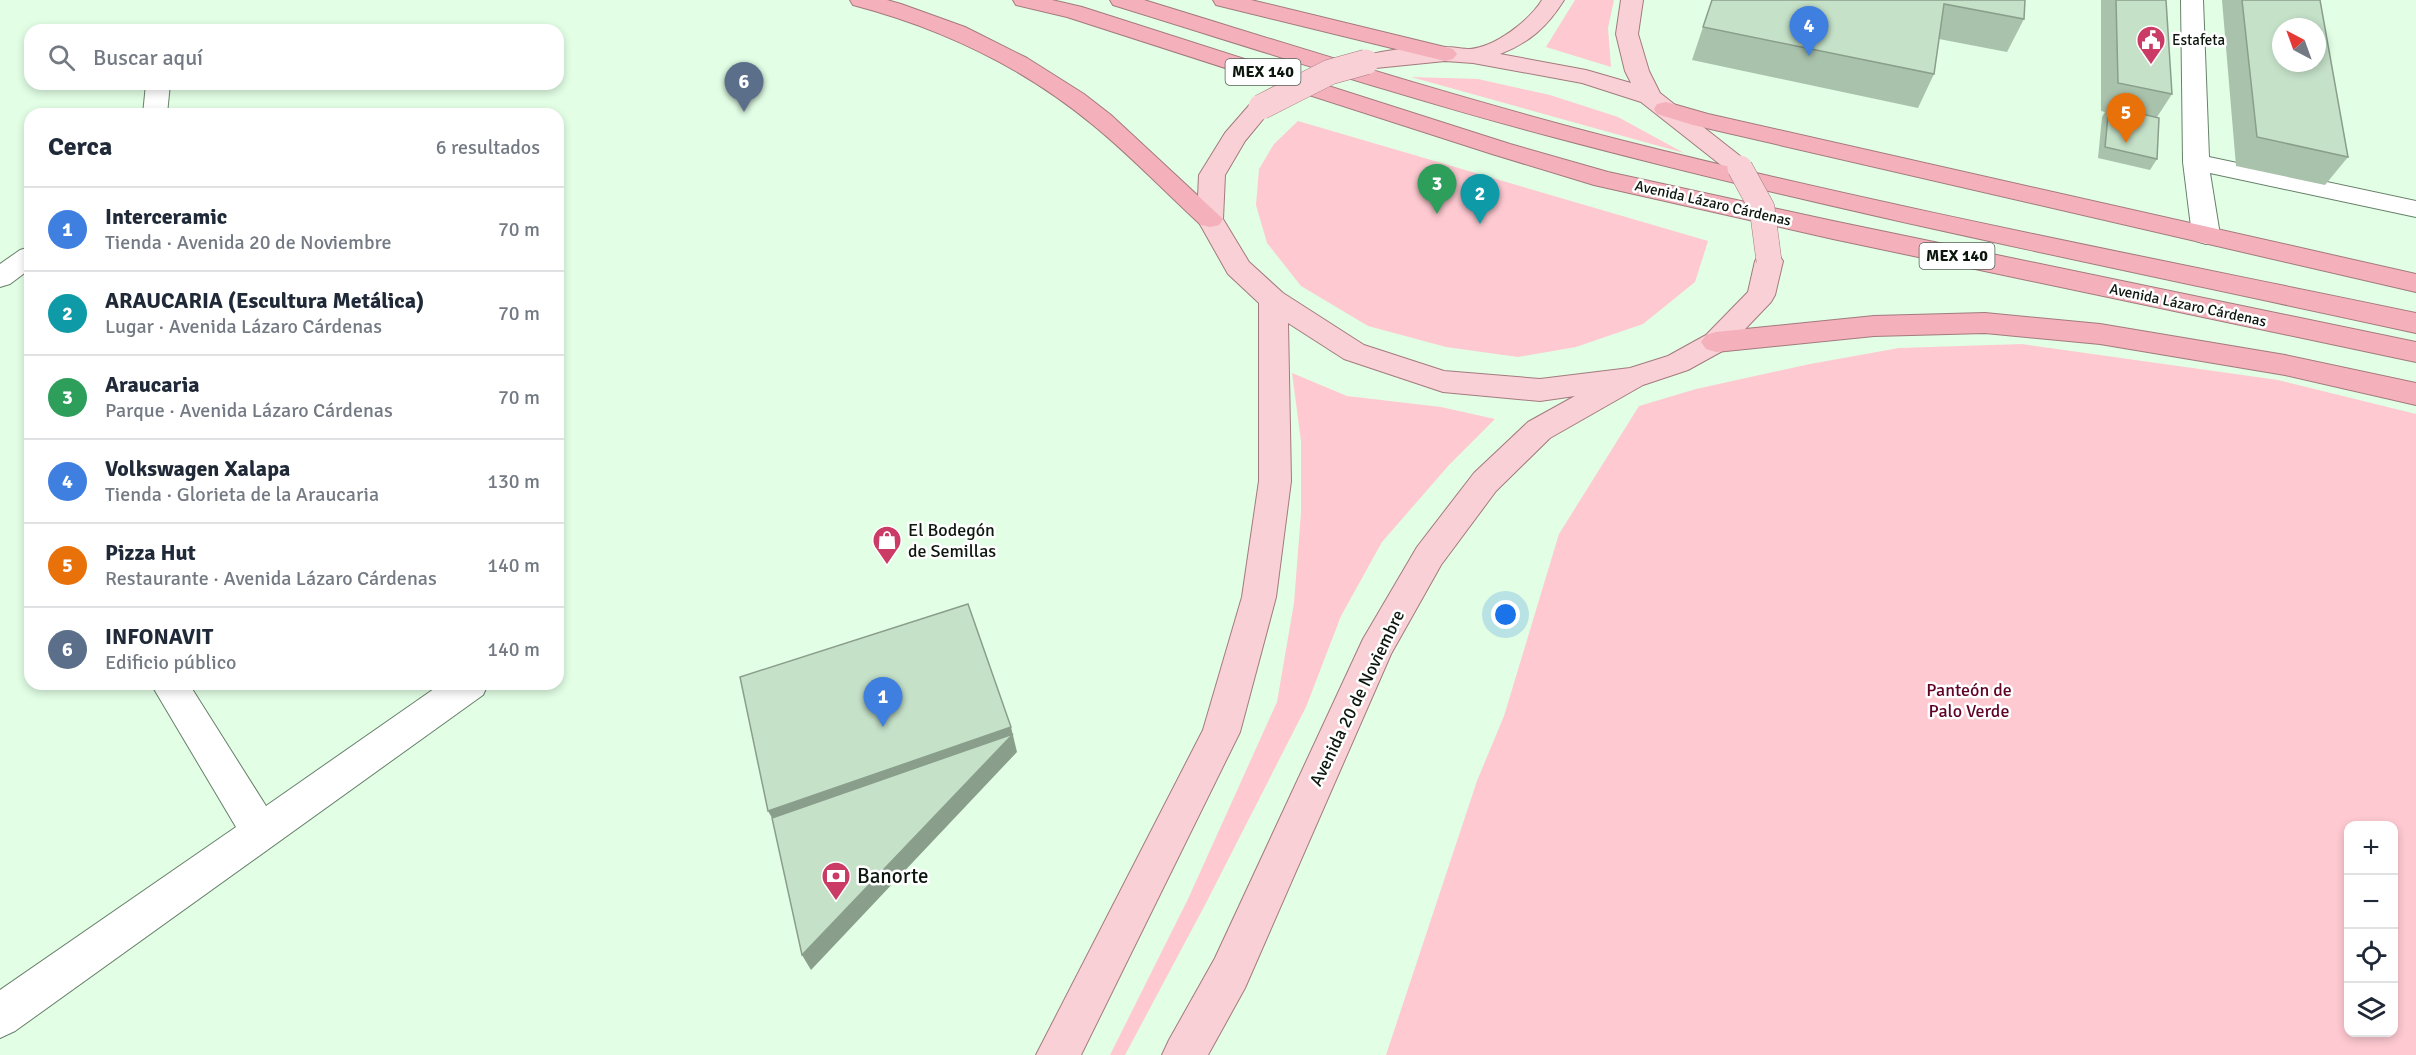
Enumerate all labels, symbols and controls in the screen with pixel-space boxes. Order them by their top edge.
pin: 4 [1790,7,1828,56]
north arrow [2272,18,2326,72]
search box [24,24,564,90]
public building icon: Estafeta [2135,24,2167,66]
place label: Estafeta [2172,31,2225,49]
icon: search [45,41,78,74]
text: Buscar aquí [93,44,203,71]
road number: MEX 140 [1226,59,1300,85]
pin: 6 [724,63,764,112]
pin: 5 [2106,94,2146,143]
text: Cerca [48,131,112,163]
text: 6 resultados [436,135,540,160]
pin: 3 [1418,164,1456,214]
pin: 2 [1460,174,1500,224]
street label: Avenida Lázaro Cárdenas [1633,176,1793,230]
text: Interceramic [105,203,227,230]
text: 1 [62,217,73,242]
text: 70 m [498,217,540,242]
text: Tienda · Avenida 20 de Noviembre [105,230,392,255]
road number: MEX 140 [1920,243,1994,269]
street label: Avenida Lázaro Cárdenas [2108,280,2268,331]
text: ARAUCARIA (Escultura Metálica) [105,287,424,314]
text: 2 [62,301,73,326]
text: 70 m [498,301,540,326]
text: Lugar · Avenida Lázaro Cárdenas [105,314,382,339]
text: Araucaria [105,371,200,398]
text: 3 [62,385,73,410]
text: 70 m [498,385,540,410]
text: Parque · Avenida Lázaro Cárdenas [105,398,393,423]
text: Volkswagen Xalapa [105,455,290,482]
text: 4 [62,469,73,494]
text: 130 m [487,469,540,494]
text: Tienda · Glorieta de la Araucaria [105,482,379,507]
place label: El Bodegón de Semillas [908,519,996,562]
shop icon: El Bodegón de Semillas [871,524,903,566]
text: Pizza Hut [105,539,196,566]
text: 5 [62,553,73,578]
text: 140 m [487,553,540,578]
text: Restaurante · Avenida Lázaro Cárdenas [105,566,437,591]
your location [1491,600,1520,629]
street label: Avenida 20 de Noviembre [1305,606,1409,790]
text: INFONAVIT [105,623,213,650]
text: 6 [62,637,73,662]
text: 140 m [487,637,540,662]
text: Edificio público [105,650,236,675]
pin: 1 [864,678,902,727]
park label: Panteón de Palo Verde [1926,679,2012,722]
map controls [2344,821,2398,1037]
button: + [2344,821,2398,875]
bank icon: Banorte [820,860,852,902]
place label: Banorte [857,863,929,889]
button: − [2344,875,2398,929]
button: locate [2344,929,2398,983]
button: layers [2344,983,2398,1037]

